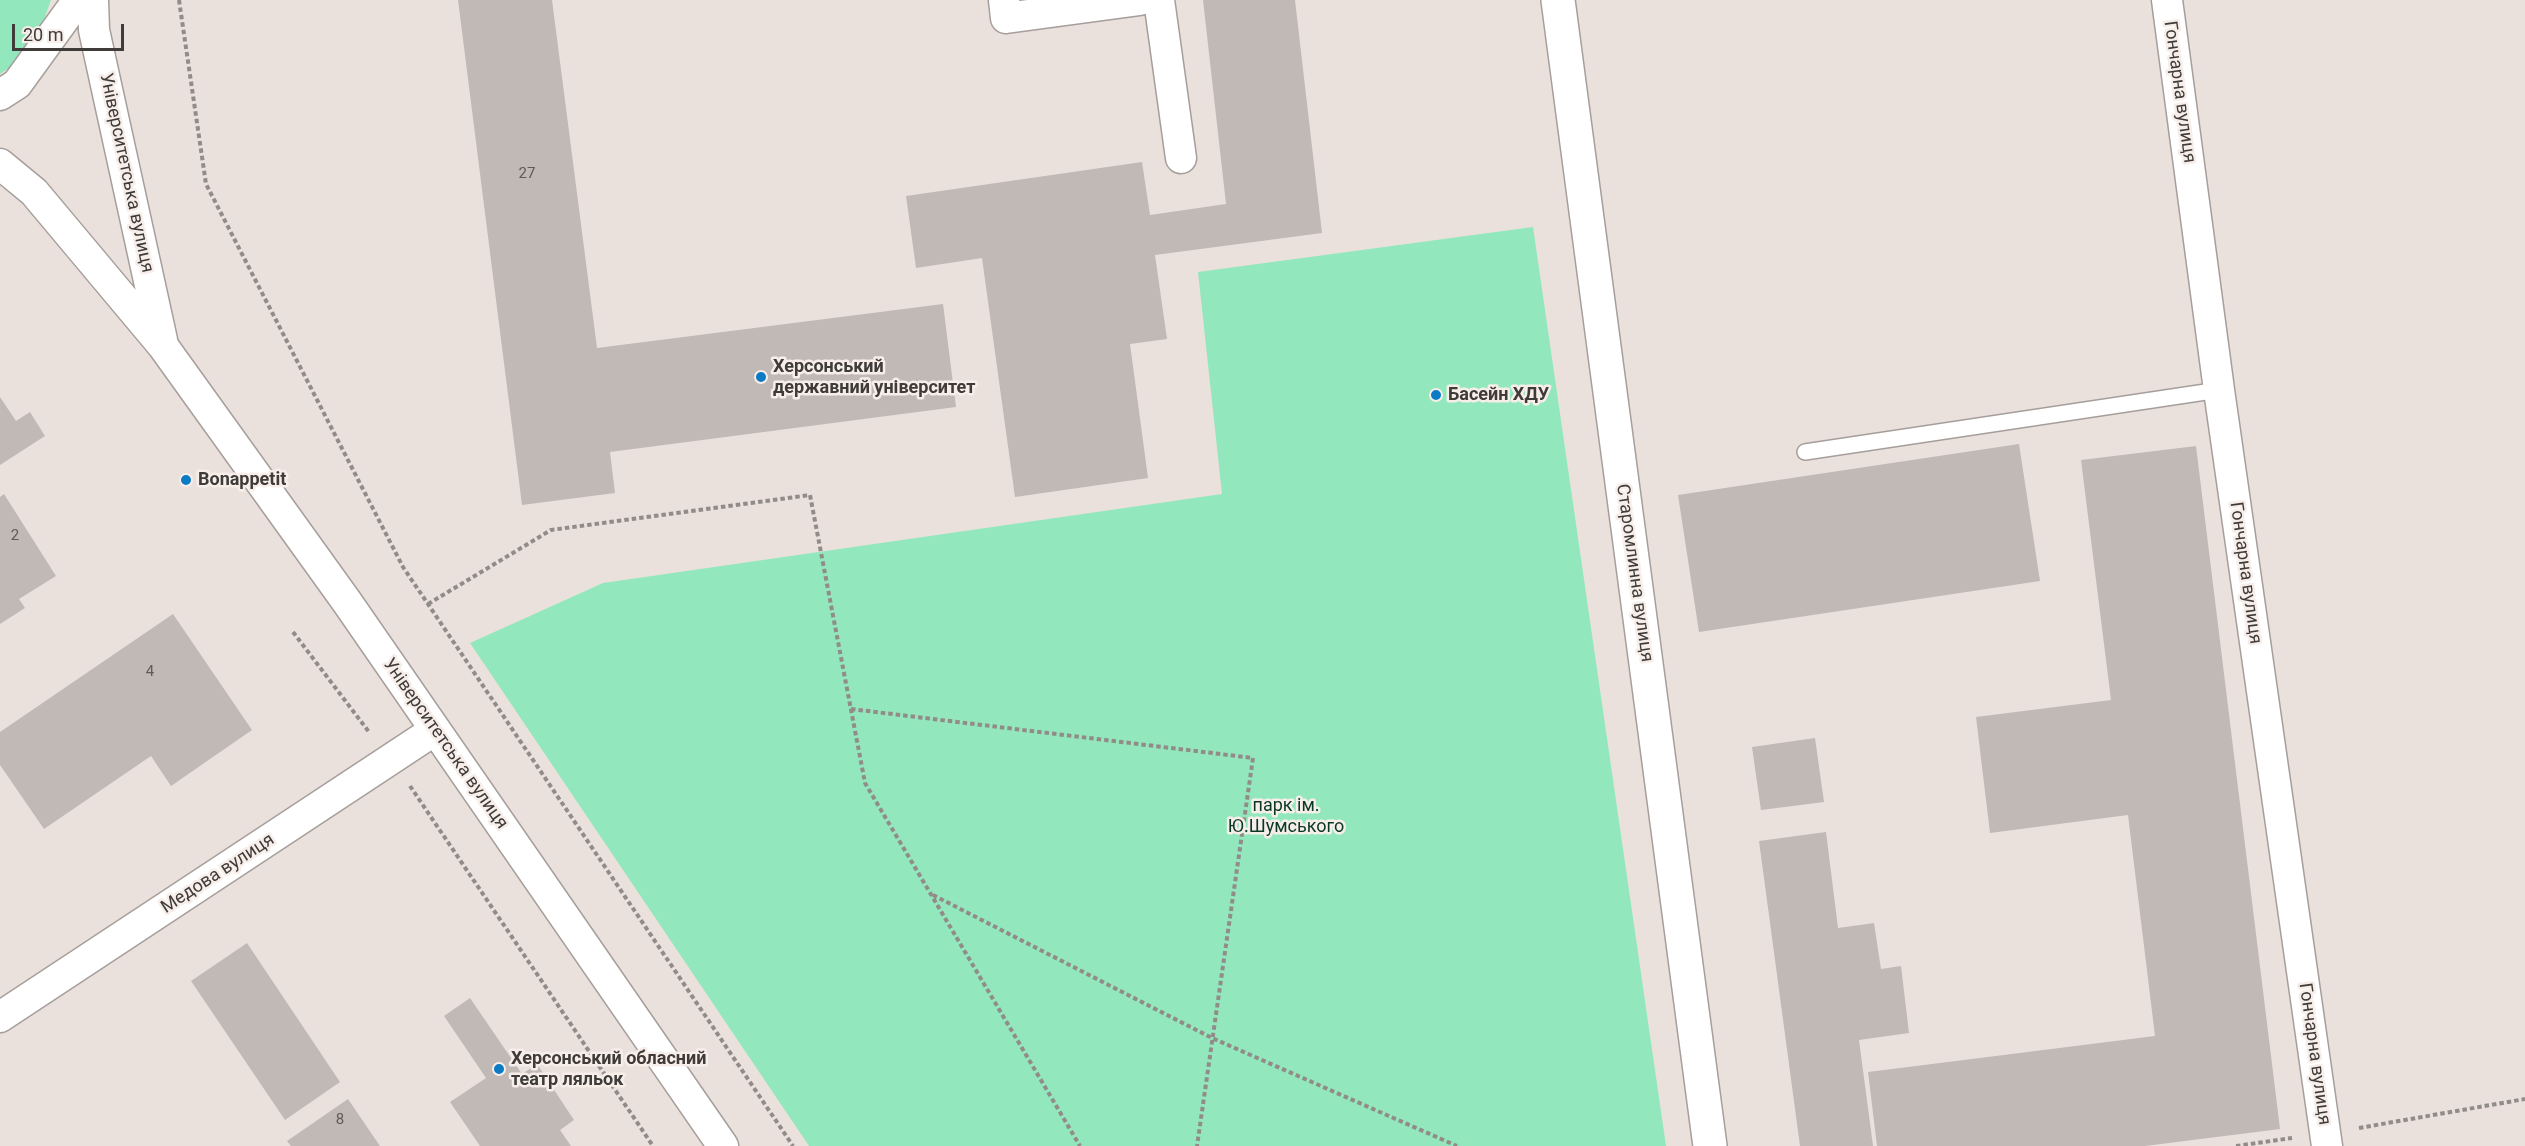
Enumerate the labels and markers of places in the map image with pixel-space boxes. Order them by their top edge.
place label: Херсонський державний університет [773,356,975,398]
marker: Херсонський державний університет [754,370,768,384]
place label: Басейн ХДУ [1448,384,1549,406]
marker: Басейн ХДУ [1429,388,1443,402]
place label: Bonappetit [198,469,286,491]
marker: Bonappetit [179,473,193,487]
place label: Херсонський обласний театр ляльок [511,1048,706,1090]
marker: Херсонський обласний театр ляльок [492,1062,506,1076]

